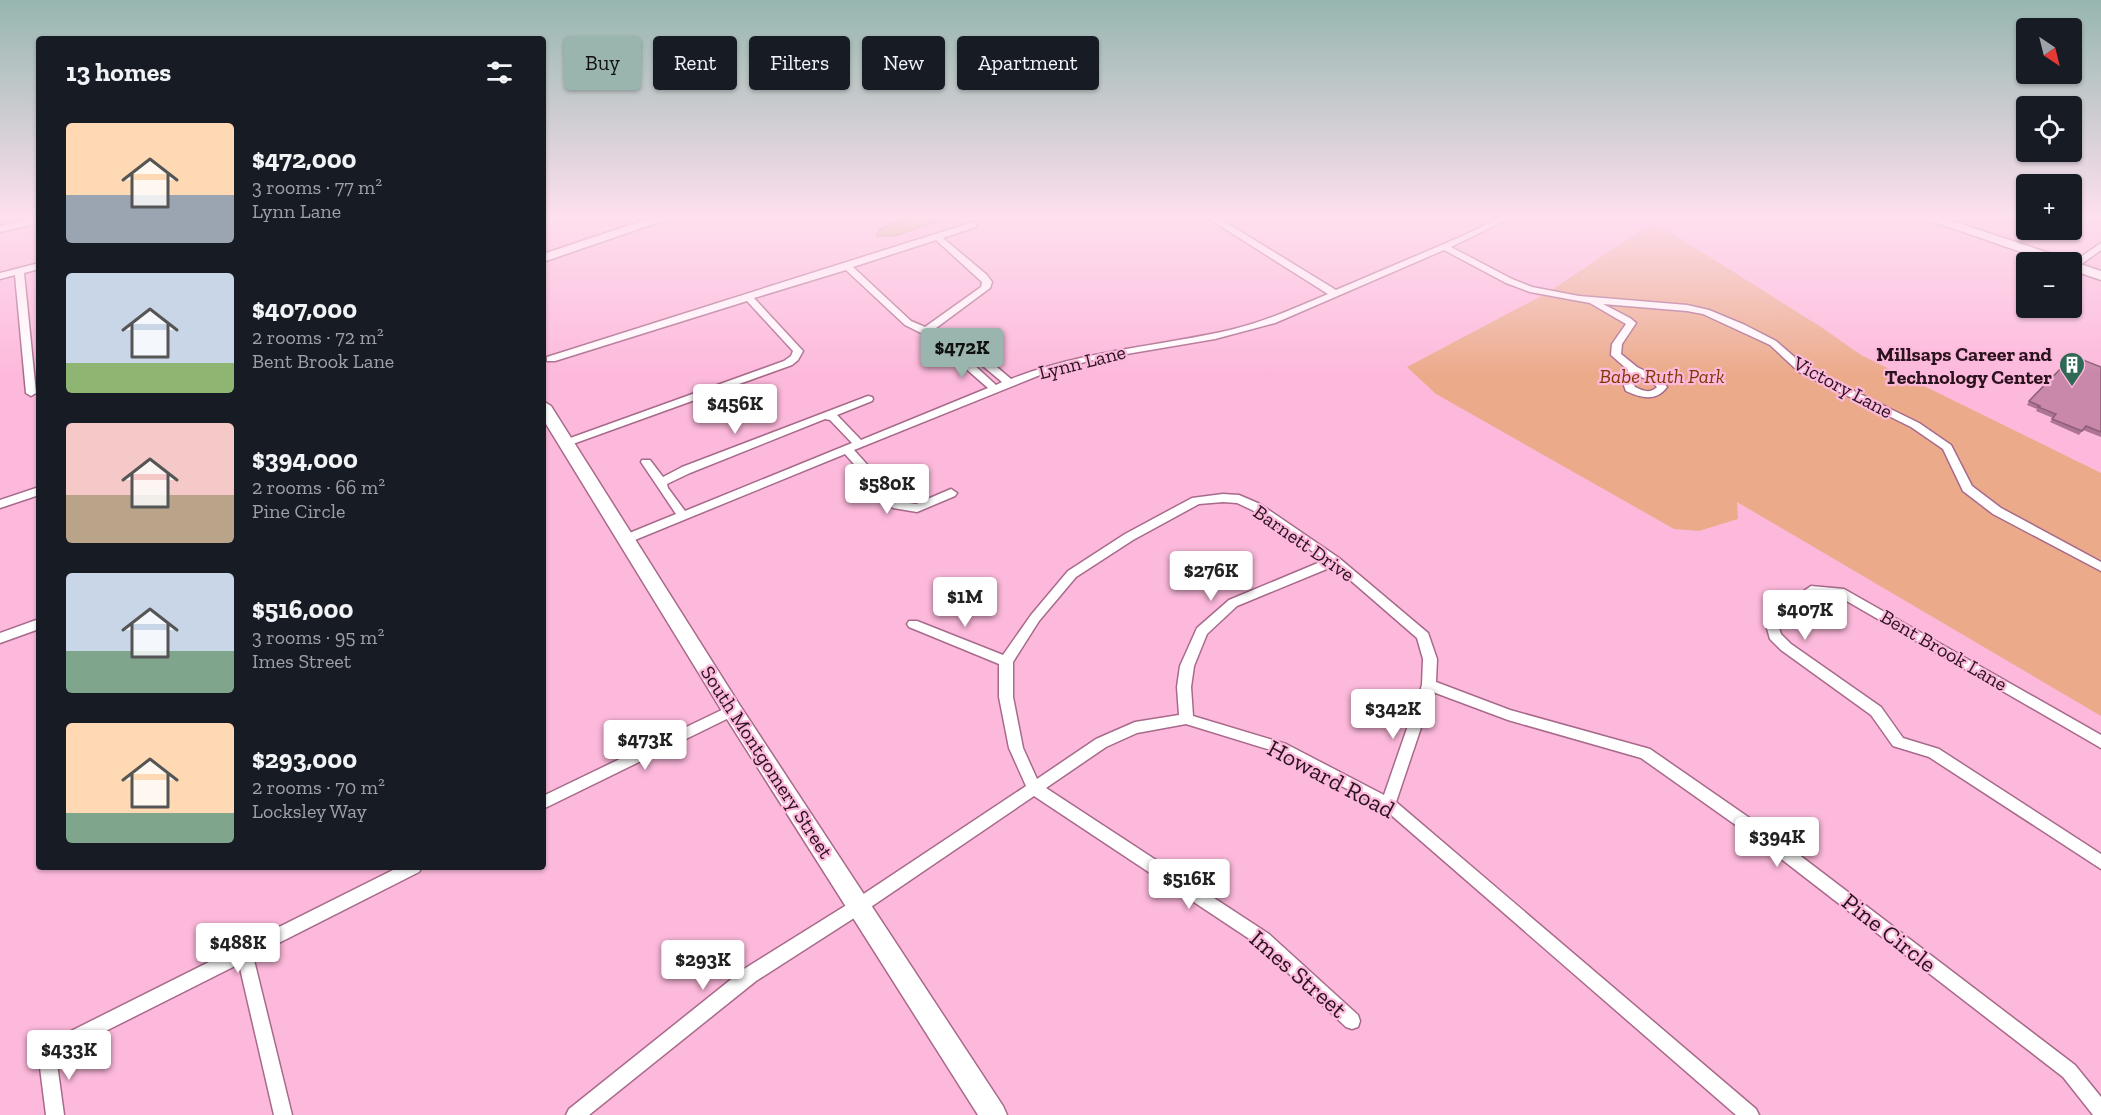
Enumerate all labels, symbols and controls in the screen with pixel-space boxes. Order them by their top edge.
north arrow [2016,18,2082,84]
map controls [2016,18,2082,318]
chip: Buy [564,36,641,90]
chip: Rent [653,36,737,90]
chip: Filters [749,36,850,90]
chip: New [862,36,945,90]
chip: Apartment [957,36,1099,90]
text: 13 homes [66,56,171,88]
icon: filters [483,56,516,89]
button: locate [2016,96,2082,162]
text: $472,000 [252,143,357,175]
icon: home [114,147,186,219]
button: + [2016,174,2082,240]
text: 3 rooms · 77 m² [252,175,382,199]
text: Lynn Lane [252,199,341,223]
button: − [2016,252,2082,318]
text: $407,000 [252,293,357,325]
icon: home [114,297,186,369]
text: 2 rooms · 72 m² [252,325,384,349]
pin: $472K [920,328,1004,379]
text: $472K [935,335,989,359]
street label: Lynn Lane [1036,340,1128,384]
place label: Millsaps Career and Technology Center [1876,342,2053,389]
text: Bent Brook Lane [252,349,394,373]
street label: Victory Lane [1788,350,1897,423]
building icon: Millsaps Career and Technology Center [2057,350,2087,388]
park label: Babe Ruth Park [1599,364,1725,388]
pin: $456K [693,384,777,435]
text: $456K [707,391,763,415]
text: $394,000 [252,443,358,475]
icon: home [114,447,186,519]
pin: $580K [845,464,929,515]
text: $580K [859,471,915,495]
text: 2 rooms · 66 m² [252,475,385,499]
text: Pine Circle [252,499,345,523]
street label: Barnett Drive [1249,499,1359,587]
pin: $276K [1169,551,1253,602]
text: $276K [1184,558,1238,582]
pin: $1M [936,577,994,628]
text: $1M [947,584,983,608]
pin: $407K [1763,590,1847,641]
text: $516,000 [252,593,353,625]
icon: home [114,597,186,669]
text: $407K [1777,597,1833,621]
street label: Bent Brook Lane [1876,604,2012,696]
text: 3 rooms · 95 m² [252,625,384,649]
text: Imes Street [252,649,351,673]
street label: South Montgomery Street [696,661,839,863]
pin: $342K [1351,689,1435,740]
text: $342K [1365,696,1421,720]
pin: $473K [603,720,687,771]
text: $473K [618,727,672,751]
street label: Howard Road [1263,733,1400,824]
text: $293,000 [252,743,357,775]
icon: home [114,747,186,819]
text: 2 rooms · 70 m² [252,775,385,799]
text: Locksley Way [252,799,367,823]
pin: $394K [1735,817,1819,868]
text: $394K [1749,824,1805,848]
pin: $516K [1147,859,1231,910]
text: $516K [1163,866,1215,890]
street label: Pine Circle [1836,887,1942,979]
pin: $488K [196,923,280,974]
street label: Imes Street [1244,924,1353,1024]
text: $488K [210,930,266,954]
pin: $293K [661,940,745,991]
text: $293K [675,947,731,971]
pin: $433K [27,1030,111,1081]
text: $433K [41,1037,97,1061]

